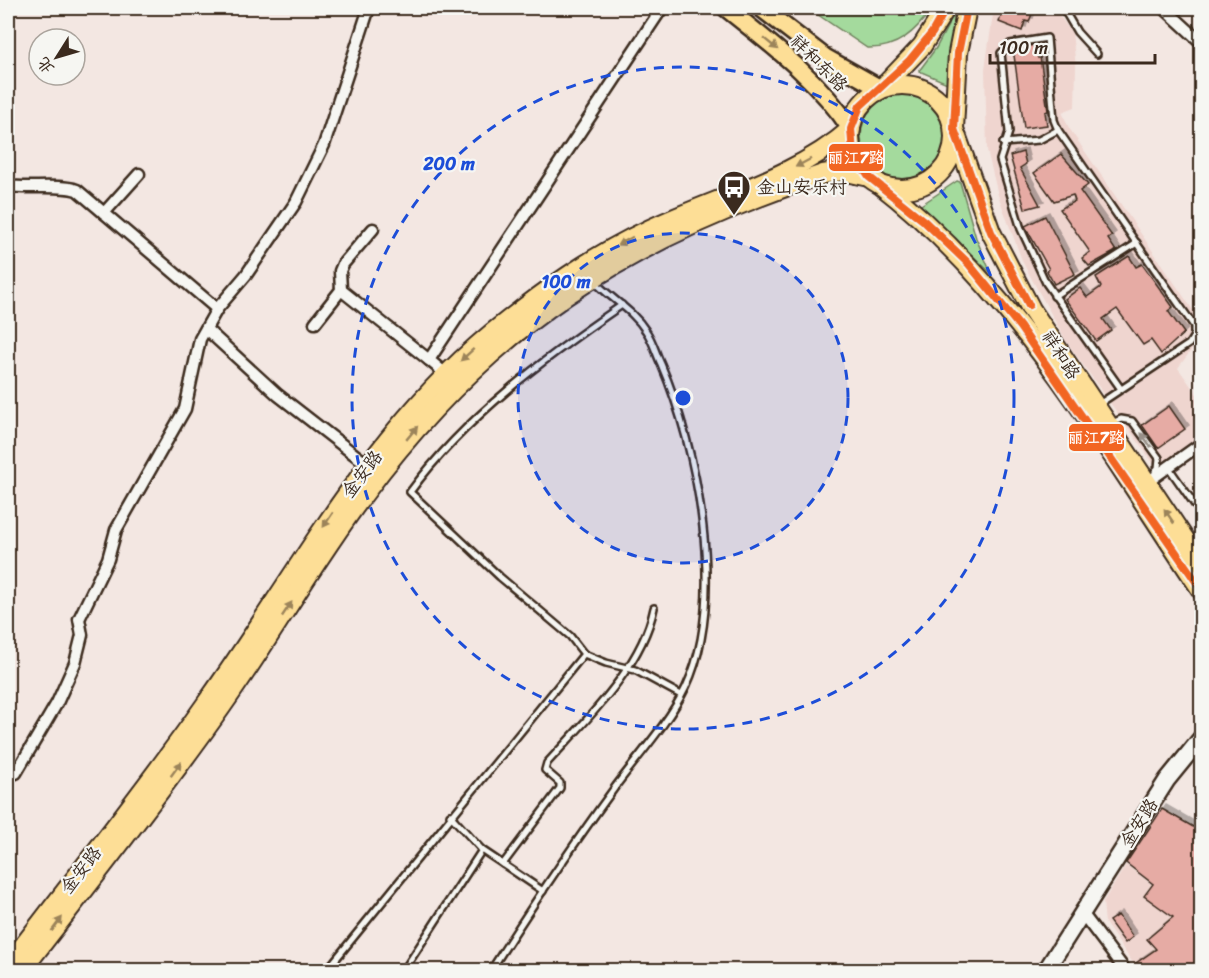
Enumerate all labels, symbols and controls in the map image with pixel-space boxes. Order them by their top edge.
street label: 祥和东路 [782,26,856,100]
north arrow [27,27,87,87]
scale bar [990,27,1155,65]
text: 100 m [999,32,1048,64]
one-way arrow [763,38,779,51]
text: 北 [29,51,62,81]
text: 丽江7路 [827,143,885,172]
line badge: 丽江7路 [828,143,884,172]
text: 200 m [422,148,475,180]
one-way arrow [794,158,811,168]
bus stop icon: 金山安乐村 [716,169,752,216]
place label: 金山安乐村 [757,171,847,203]
one-way arrow [616,236,633,246]
text: 100 m [542,266,591,298]
street label: 祥和路 [1033,324,1089,386]
one-way arrow [460,348,475,361]
centre of rings [673,388,693,408]
text: 丽江7路 [1067,423,1125,452]
line badge: 丽江7路 [1068,423,1125,452]
one-way arrow [405,426,418,441]
one-way arrow [1140,433,1152,449]
street label: 金安路 [333,443,391,505]
one-way arrow [1163,509,1175,525]
one-way arrow [323,512,334,528]
one-way arrow [281,601,292,617]
one-way arrow [169,761,182,777]
street label: 金安路 [1111,792,1167,854]
street label: 金安路 [52,839,110,901]
one-way arrow [51,916,64,932]

